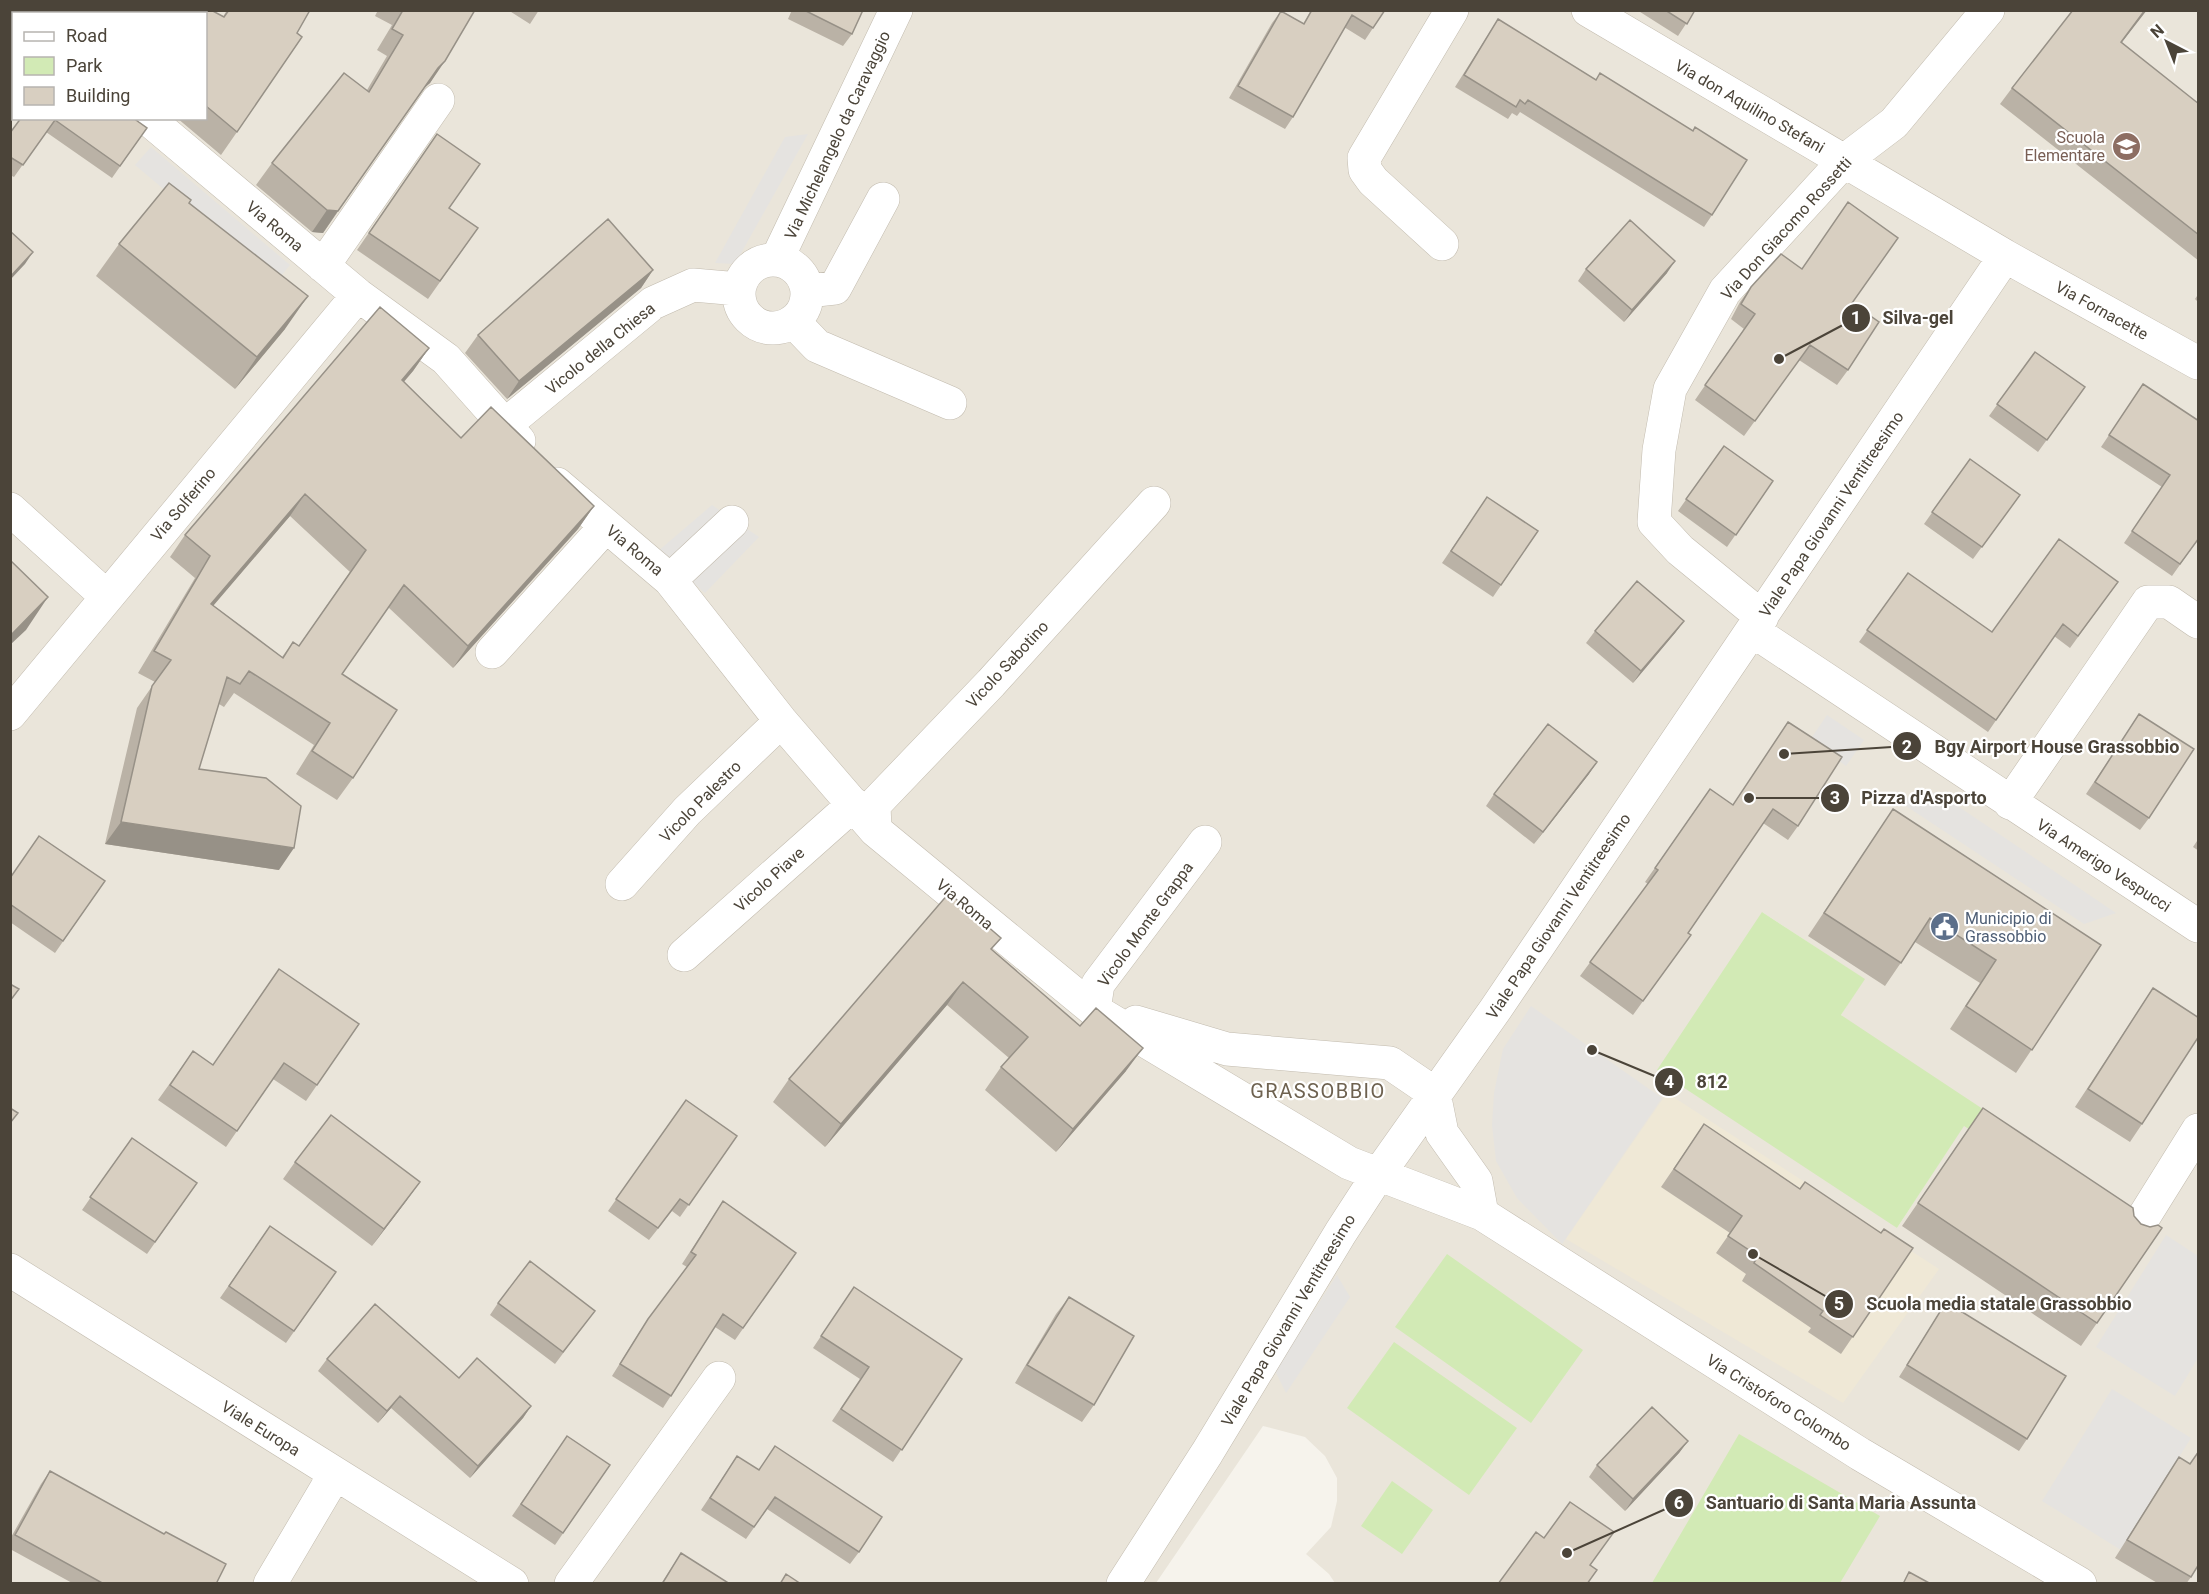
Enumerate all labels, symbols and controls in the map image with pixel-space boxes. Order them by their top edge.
legend [12,12,207,120]
north arrow [2137,12,2197,72]
text: N [2147,20,2168,42]
text: Road [66,25,107,46]
street label: Via Michelangelo da Caravaggio [781,28,894,243]
text: Park [66,55,103,76]
street label: Via don Aquilino Stefani [1671,56,1828,157]
text: Building [66,85,130,106]
place label: Scuola Elementare [2024,128,2105,165]
school or university icon: Scuola Elementare [2110,130,2142,162]
street label: Via Don Giacomo Rossetti [1717,153,1856,304]
street label: Via Roma [242,197,307,256]
street label: Via Fornacette [2052,277,2152,344]
street label: Vicolo della Chiesa [542,298,659,398]
callout: Silva-gel [1841,300,1966,336]
text: 1 [1851,307,1861,328]
text: Silva-gel [1882,307,1954,328]
street label: Viale Papa Giovanni Ventitreesimo [1755,408,1908,621]
street label: Via Solferino [147,464,220,545]
street label: Via Roma [602,521,667,580]
street label: Vicolo Sabotino [962,617,1052,712]
callout: Bgy Airport House Grassobbio [1892,728,2191,764]
text: 2 [1902,736,1912,757]
text: Bgy Airport House Grassobbio [1934,736,2180,757]
street label: Vicolo Palestro [656,757,745,846]
callout: Pizza d'Asporto [1820,780,1999,816]
text: 3 [1830,787,1840,808]
text: Pizza d'Asporto [1861,787,1987,808]
street label: Viale Papa Giovanni Ventitreesimo [1482,810,1635,1023]
street label: Via Amerigo Vespucci [2033,815,2174,916]
street label: Vicolo Piave [731,843,808,916]
street label: Vicolo Monte Grappa [1094,858,1197,990]
street label: Via Roma [932,875,997,934]
place label: Municipio di Grassobbio [1965,909,2052,946]
public building icon: Municipio di Grassobbio [1928,911,1960,943]
callout: 812 [1654,1064,1739,1100]
text: 4 [1664,1071,1674,1092]
text: 812 [1697,1071,1727,1092]
district label: GRASSOBBIO [1250,1079,1386,1103]
street label: Viale Papa Giovanni Ventitreesimo [1217,1211,1359,1430]
callout: Scuola media statale Grassobbio [1824,1286,2143,1322]
text: 5 [1834,1293,1844,1314]
text: Scuola media statale Grassobbio [1866,1293,2132,1314]
street label: Via Cristoforo Colombo [1703,1350,1854,1455]
street label: Viale Europa [218,1397,304,1460]
callout: Santuario di Santa Maria Assunta [1664,1485,1988,1521]
text: 6 [1674,1492,1684,1513]
text: Santuario di Santa Maria Assunta [1706,1492,1977,1513]

